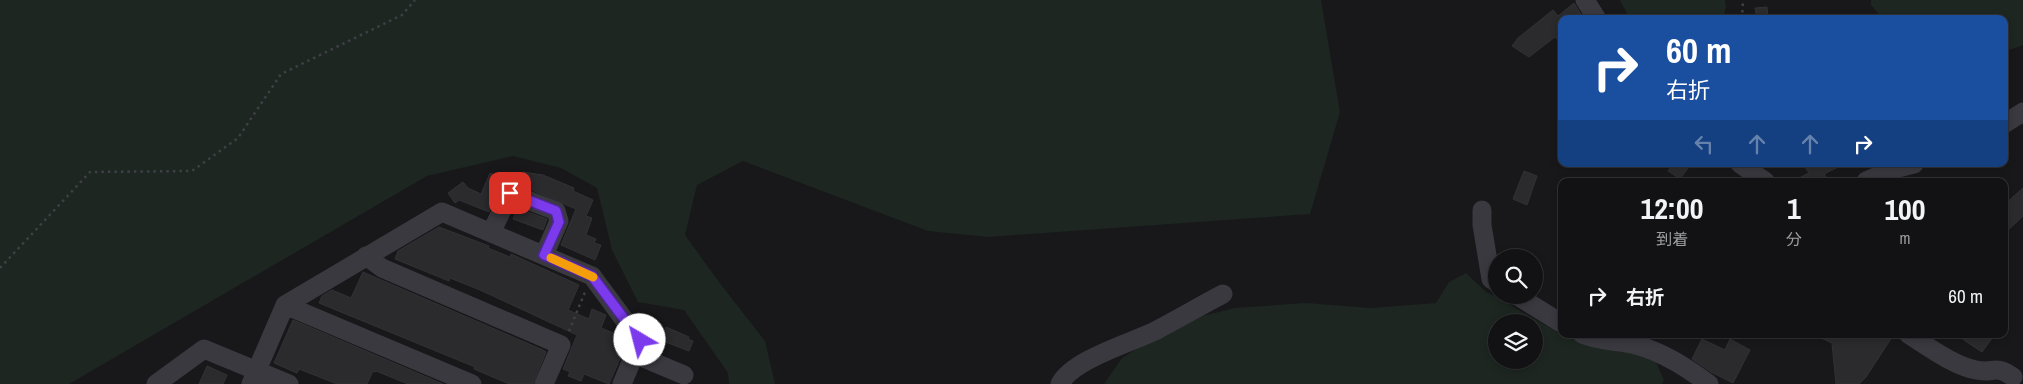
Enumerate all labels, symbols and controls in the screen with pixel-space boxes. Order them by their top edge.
text: 60 m [1666,27,1731,74]
icon: right [1583,35,1648,100]
text: 右折 [1666,75,1710,105]
icon: left [1690,130,1718,158]
icon: ahead [1743,130,1771,158]
icon: ahead [1796,130,1824,158]
icon: right [1849,130,1877,158]
pin [489,172,531,214]
icon: arrive [496,179,524,207]
text: 12:00 [1641,188,1703,228]
text: 1 [1787,188,1801,228]
text: 100 [1884,189,1925,229]
text: m [1899,227,1910,249]
text: 到着 [1656,228,1688,250]
text: 分 [1786,228,1802,250]
map controls [1488,249,1543,369]
button: search [1488,249,1543,304]
icon: right [1583,282,1611,310]
text: 60 m [1948,283,1983,309]
text: 右折 [1626,284,1664,310]
position arrow [613,313,665,365]
button: layers [1488,314,1543,369]

